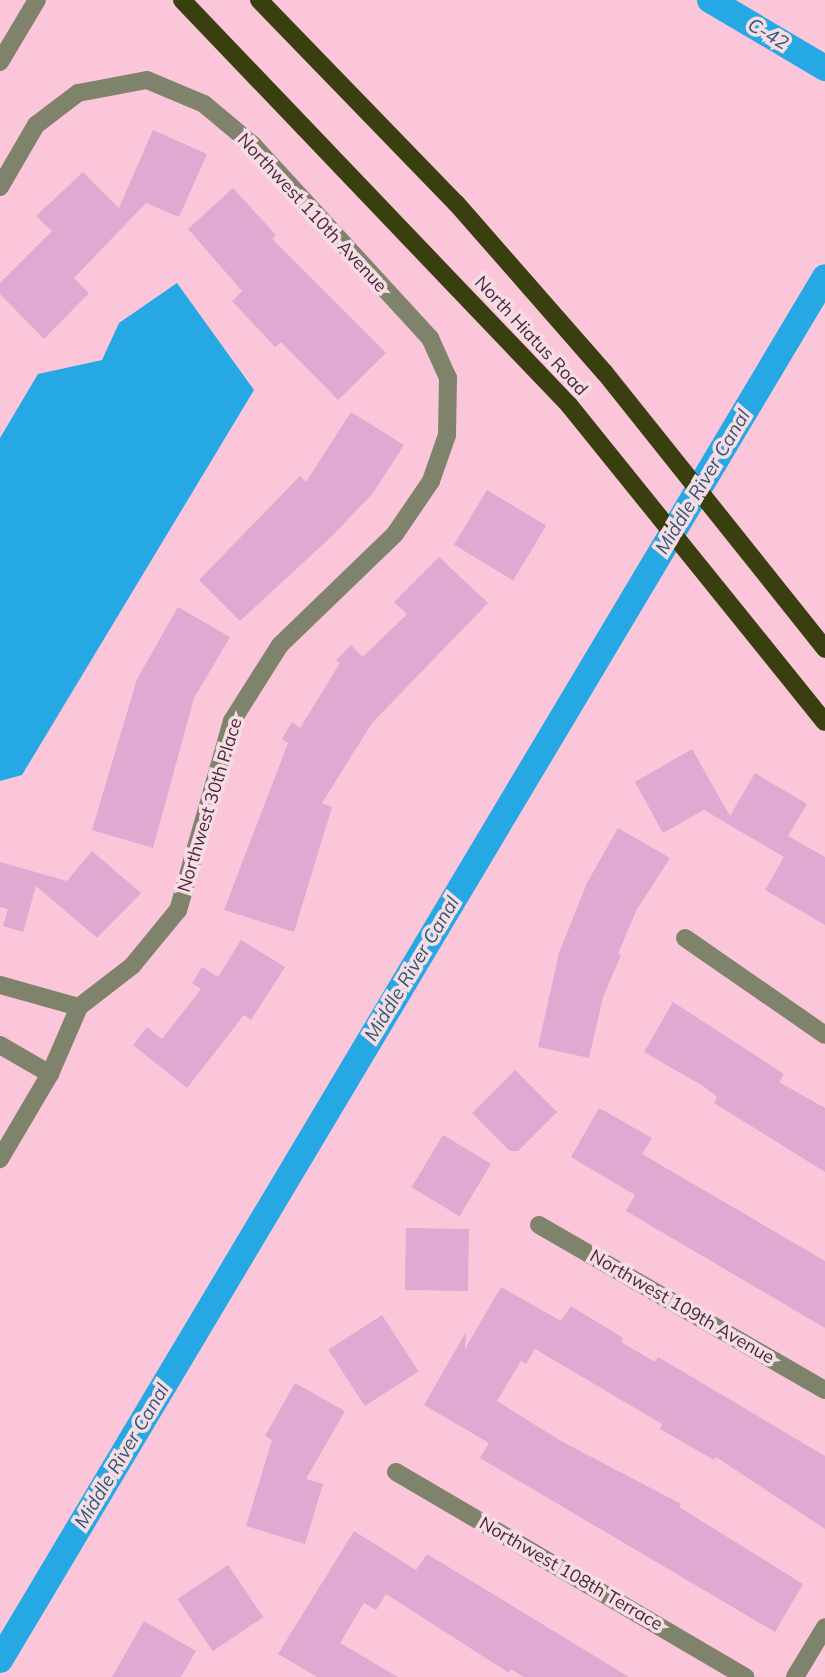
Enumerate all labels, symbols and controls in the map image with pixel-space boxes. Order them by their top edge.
water label: C-42 [744,13,792,55]
street label: Northwest 110th Avenue [233,129,391,297]
street label: North Hiatus Road [470,272,592,400]
water label: Middle River Canal [651,406,755,558]
street label: Northwest 30th Place [173,715,247,895]
water label: Middle River Canal [360,893,464,1045]
street label: Northwest 109th Avenue [586,1245,778,1369]
water label: Middle River Canal [70,1380,174,1532]
street label: Northwest 108th Terrace [475,1513,667,1635]

